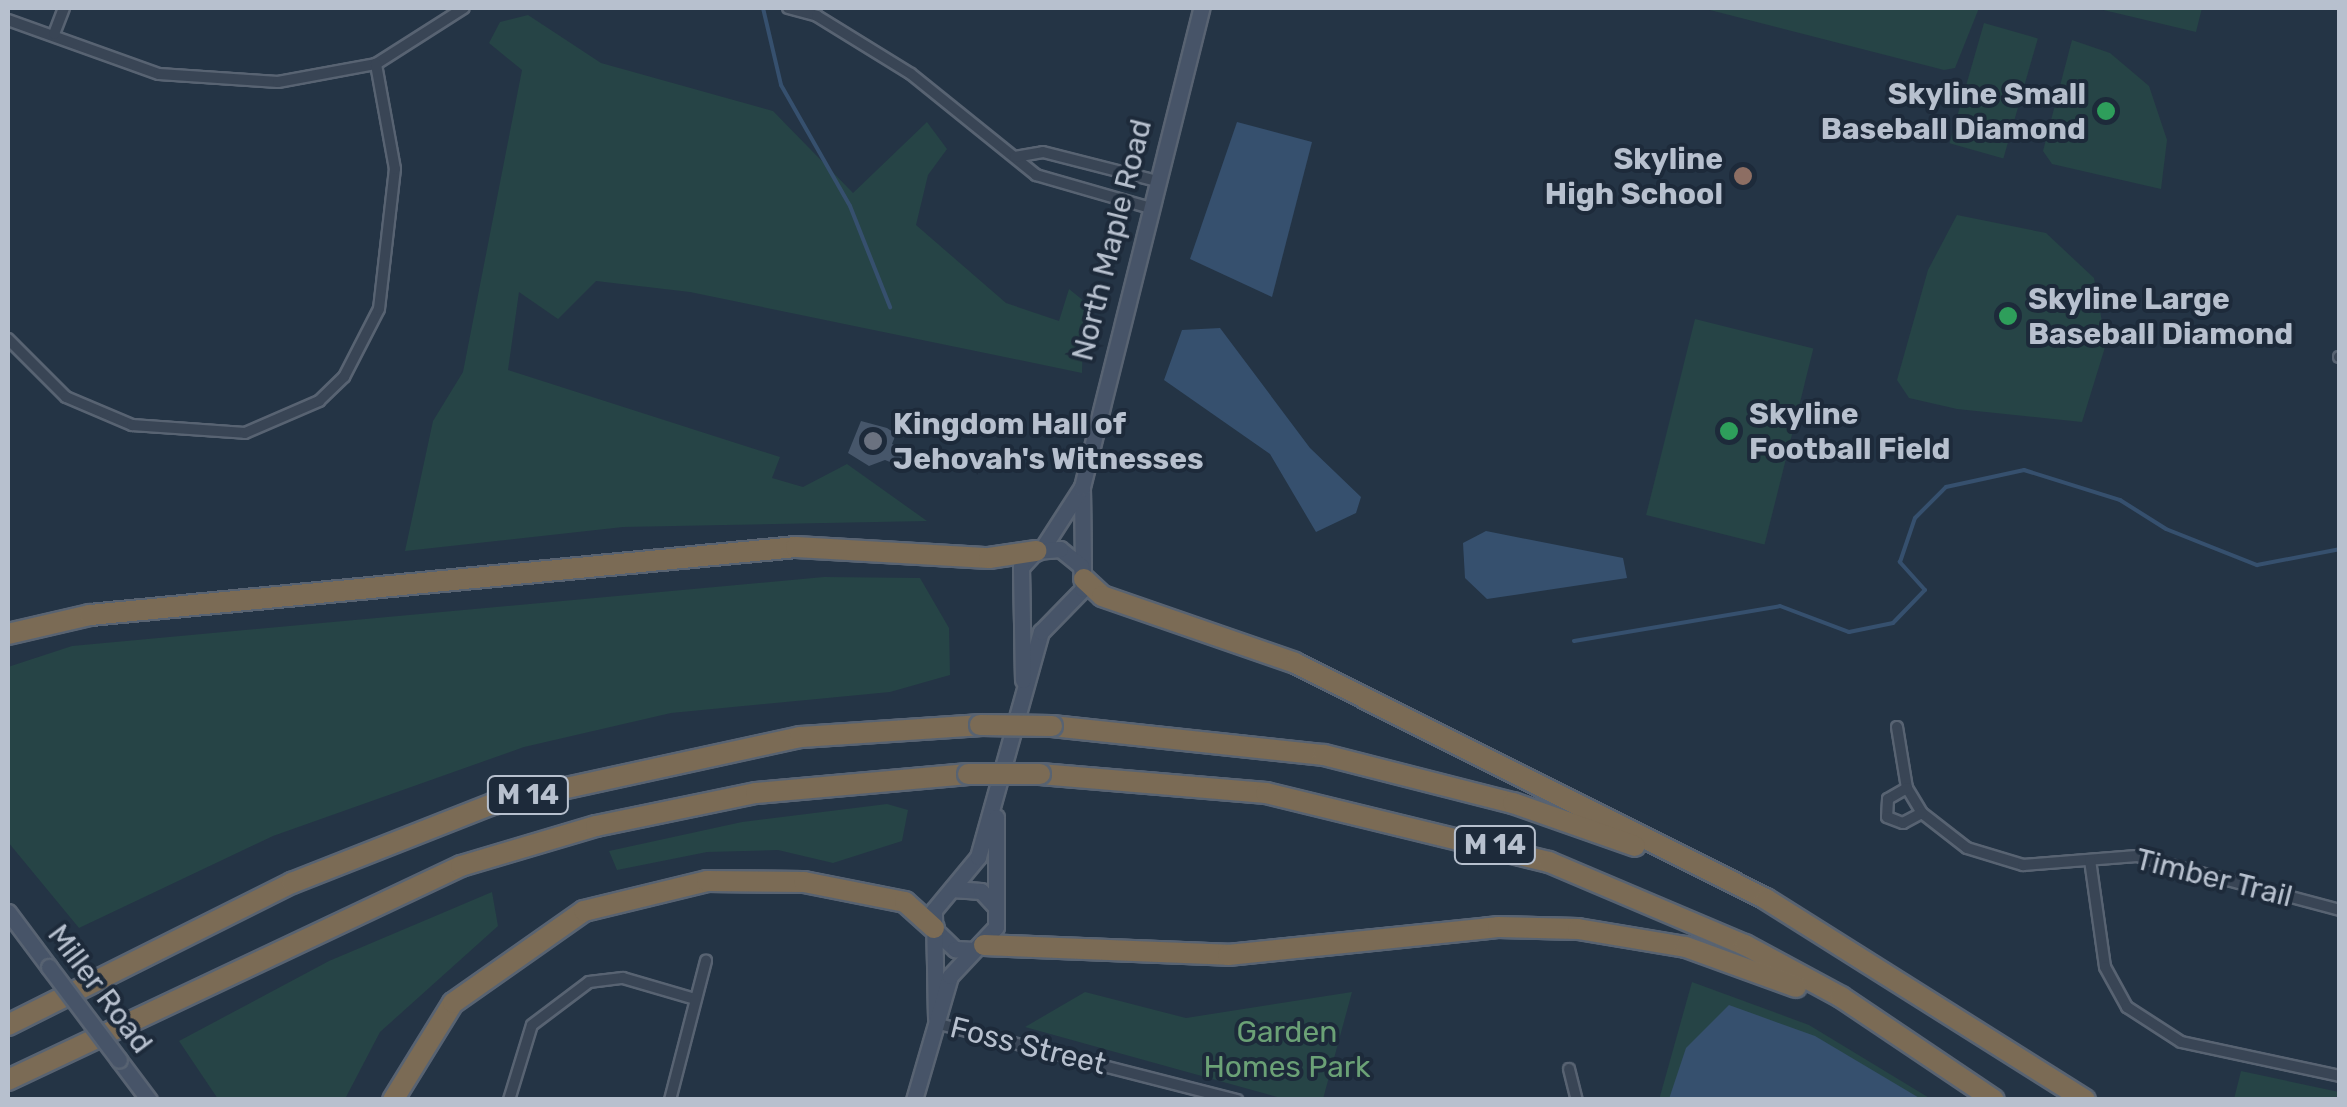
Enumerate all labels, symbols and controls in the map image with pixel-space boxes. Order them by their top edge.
place label: Skyline Small Baseball Diamond [1821,76,2086,146]
marker: Skyline Small Baseball Diamond [2095,100,2117,122]
street label: North Maple Road [1065,116,1159,364]
place label: Skyline High School [1545,141,1723,212]
marker: Skyline High School [1732,165,1754,187]
place label: Skyline Large Baseball Diamond [2028,281,2293,352]
marker: Skyline Large Baseball Diamond [1997,305,2019,327]
place label: Skyline Football Field [1749,396,1950,466]
place label: Kingdom Hall of Jehovah's Witnesses [893,406,1204,476]
marker: Skyline Football Field [1718,420,1740,442]
marker: Kingdom Hall of Jehovah's Witnesses [862,430,884,452]
road number: M 14 [486,772,570,818]
road number: M 14 [1452,822,1538,868]
street label: Timber Trail [2131,841,2297,915]
street label: Miller Road [40,917,160,1061]
street label: Foss Street [946,1009,1110,1083]
park label: Garden Homes Park [1203,1014,1371,1084]

